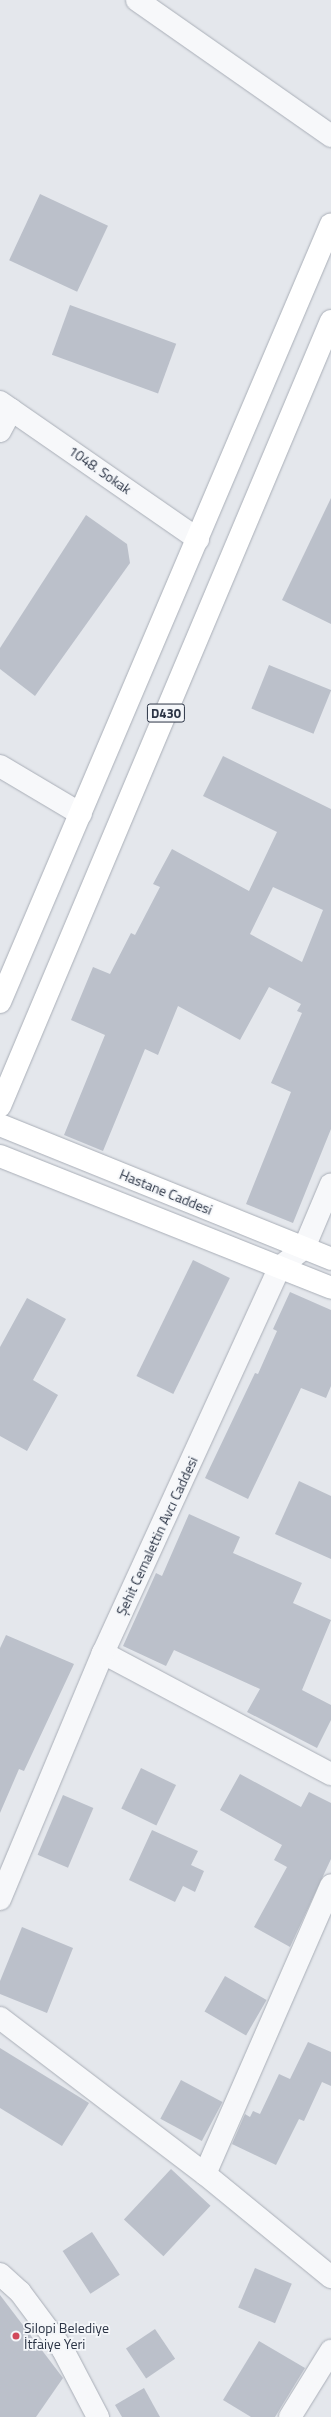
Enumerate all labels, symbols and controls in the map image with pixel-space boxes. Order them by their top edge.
street label: 1048. Sokak [65,442,135,498]
road number: D430 [146,702,186,724]
street label: Hastane Caddesi [117,1166,215,1218]
street label: Şehit Cemalettin Avcı Caddesi [113,1454,201,1618]
place label: Silopi Belediye İtfaiye Yeri [24,2320,109,2352]
marker: Silopi Belediye İtfaiye Yeri [11,2331,21,2341]

